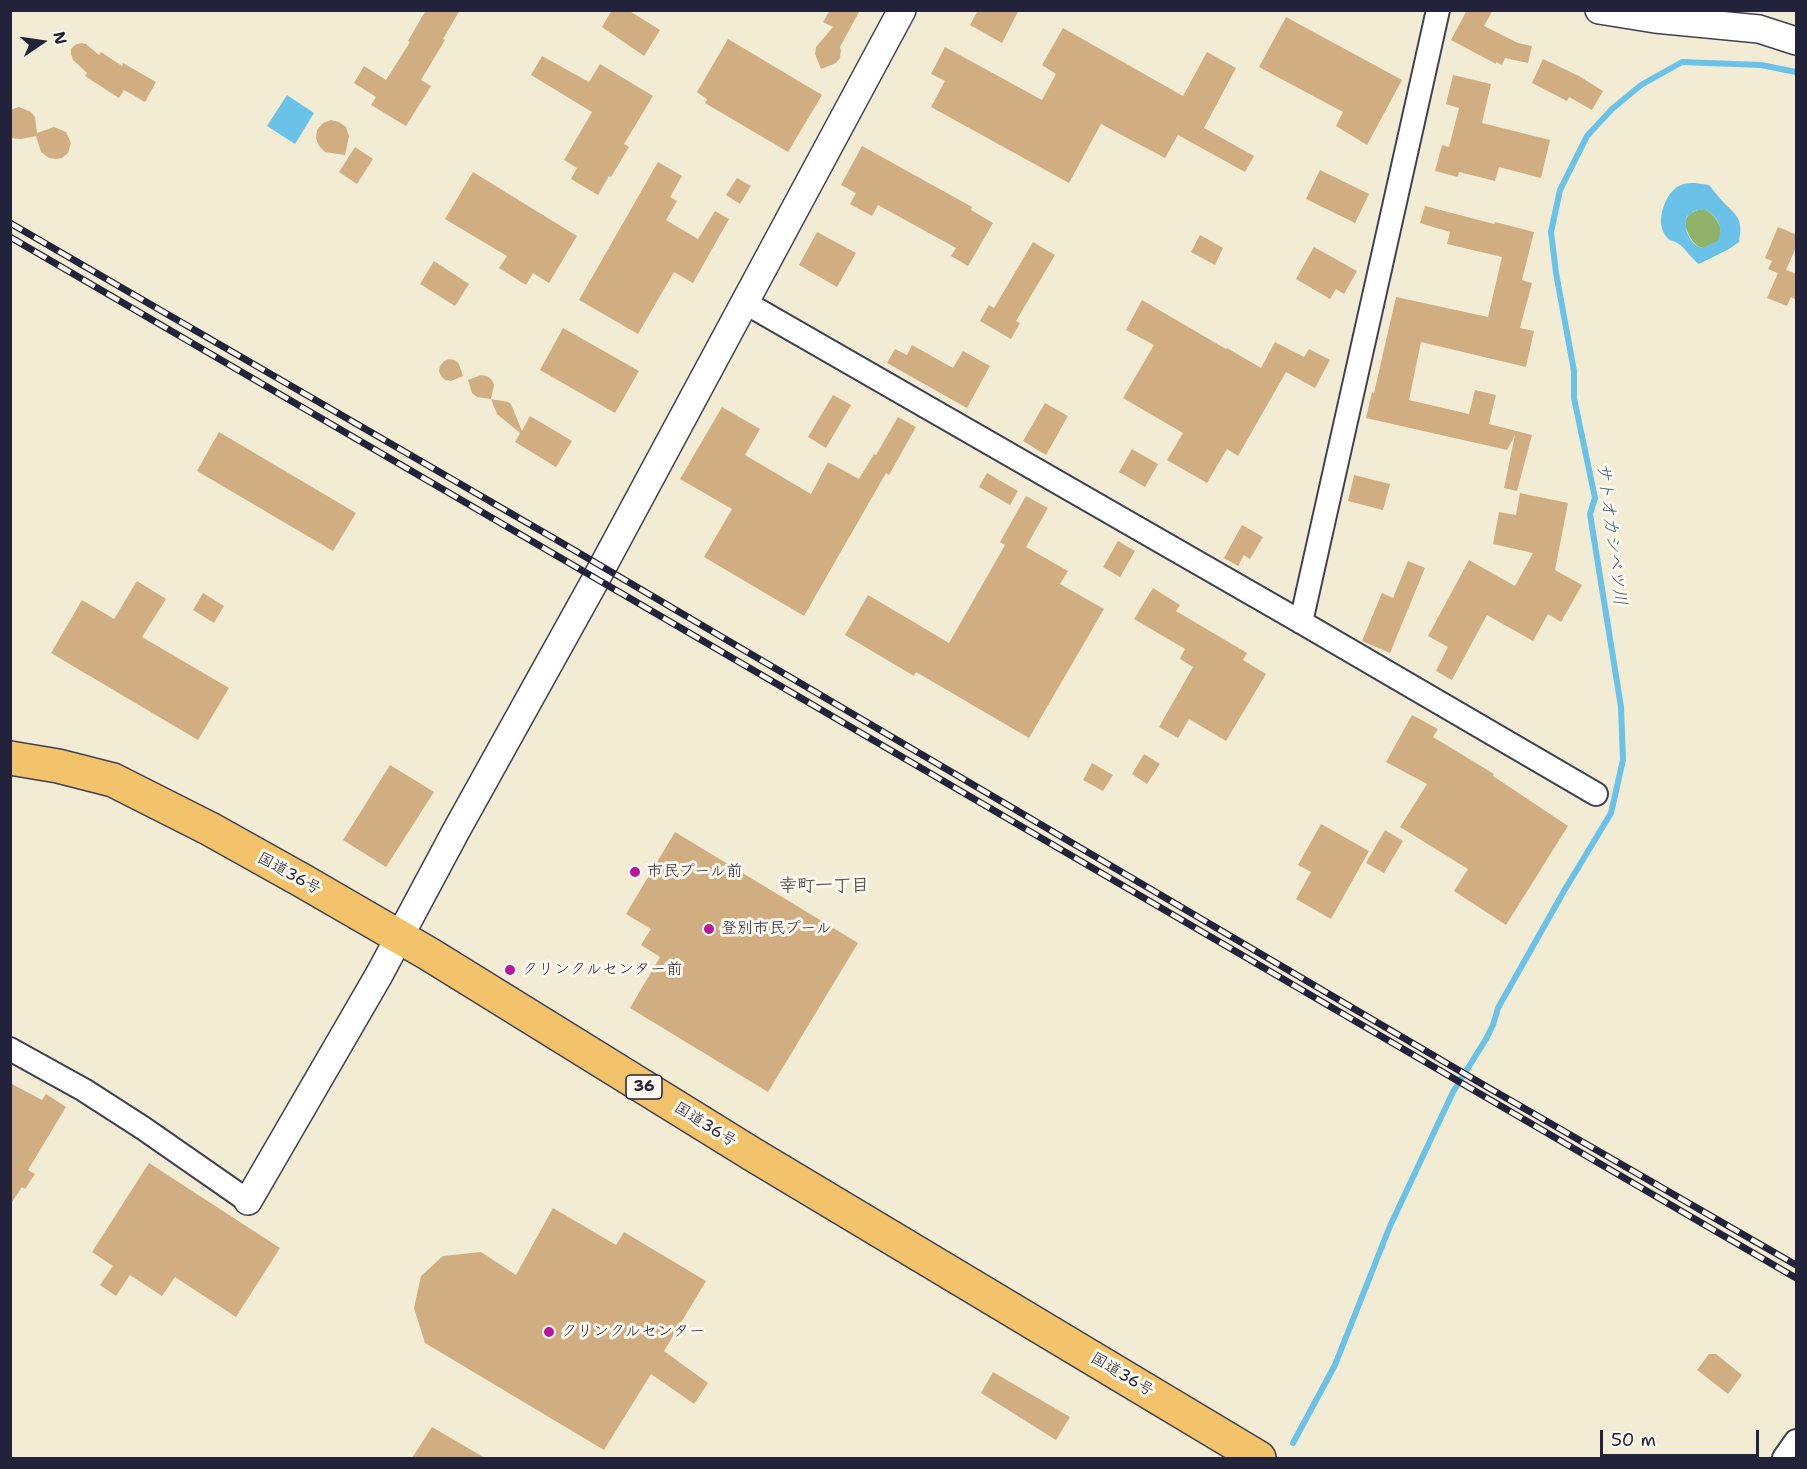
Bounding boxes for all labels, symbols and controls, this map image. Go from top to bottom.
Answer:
north arrow [12,12,72,72]
text: N [48,29,72,46]
water label: サトオカシベツ川 [1592,461,1630,607]
street label: 国道36号 [254,849,324,899]
place label: 市民プール前 [647,862,742,882]
marker: 市民プール前 [628,865,642,879]
district label: 幸町一丁目 [779,875,869,897]
place label: 登別市民プール [721,919,832,939]
marker: 登別市民プール [702,922,716,936]
place label: クリンクルセンター前 [522,960,682,980]
marker: クリンクルセンター前 [503,963,517,977]
road number: 36 [626,1075,662,1099]
street label: 国道36号 [670,1098,740,1152]
place label: クリンクルセンター [561,1322,705,1342]
marker: クリンクルセンター [542,1325,556,1339]
street label: 国道36号 [1087,1349,1157,1401]
scale bar [1603,1418,1762,1456]
text: 50 m [1611,1428,1656,1452]

